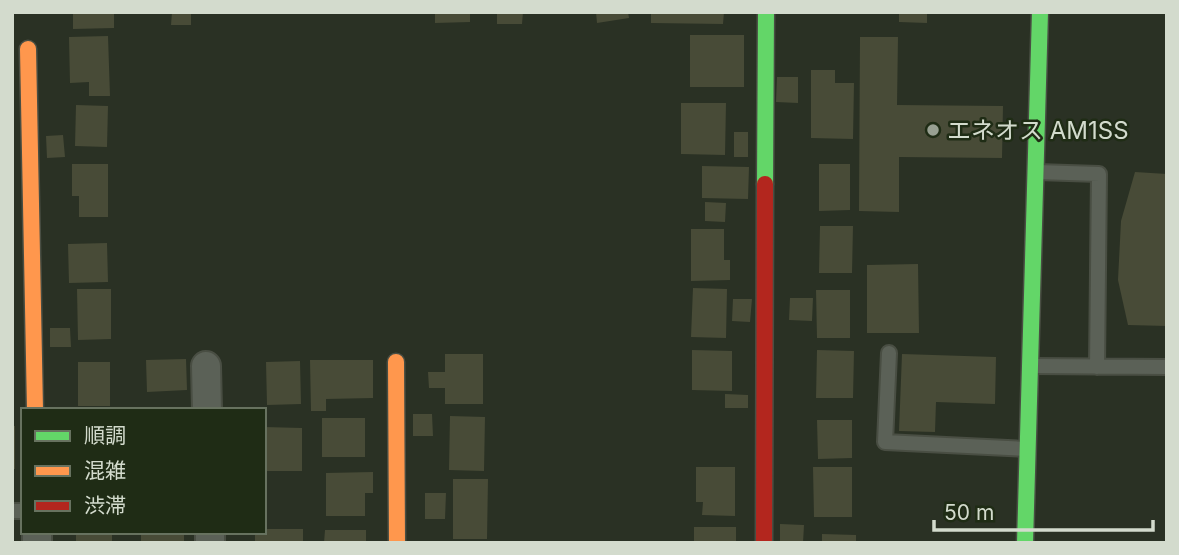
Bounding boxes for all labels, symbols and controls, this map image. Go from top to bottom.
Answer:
place label: エネオス AM1SS [947,116,1129,145]
marker: エネオス AM1SS [925,122,941,138]
legend [21,408,266,534]
text: 順調 [84,423,126,448]
text: 混雑 [84,458,126,483]
scale bar [934,489,1153,532]
text: 渋滞 [84,493,126,518]
text: 50 m [944,500,994,525]

